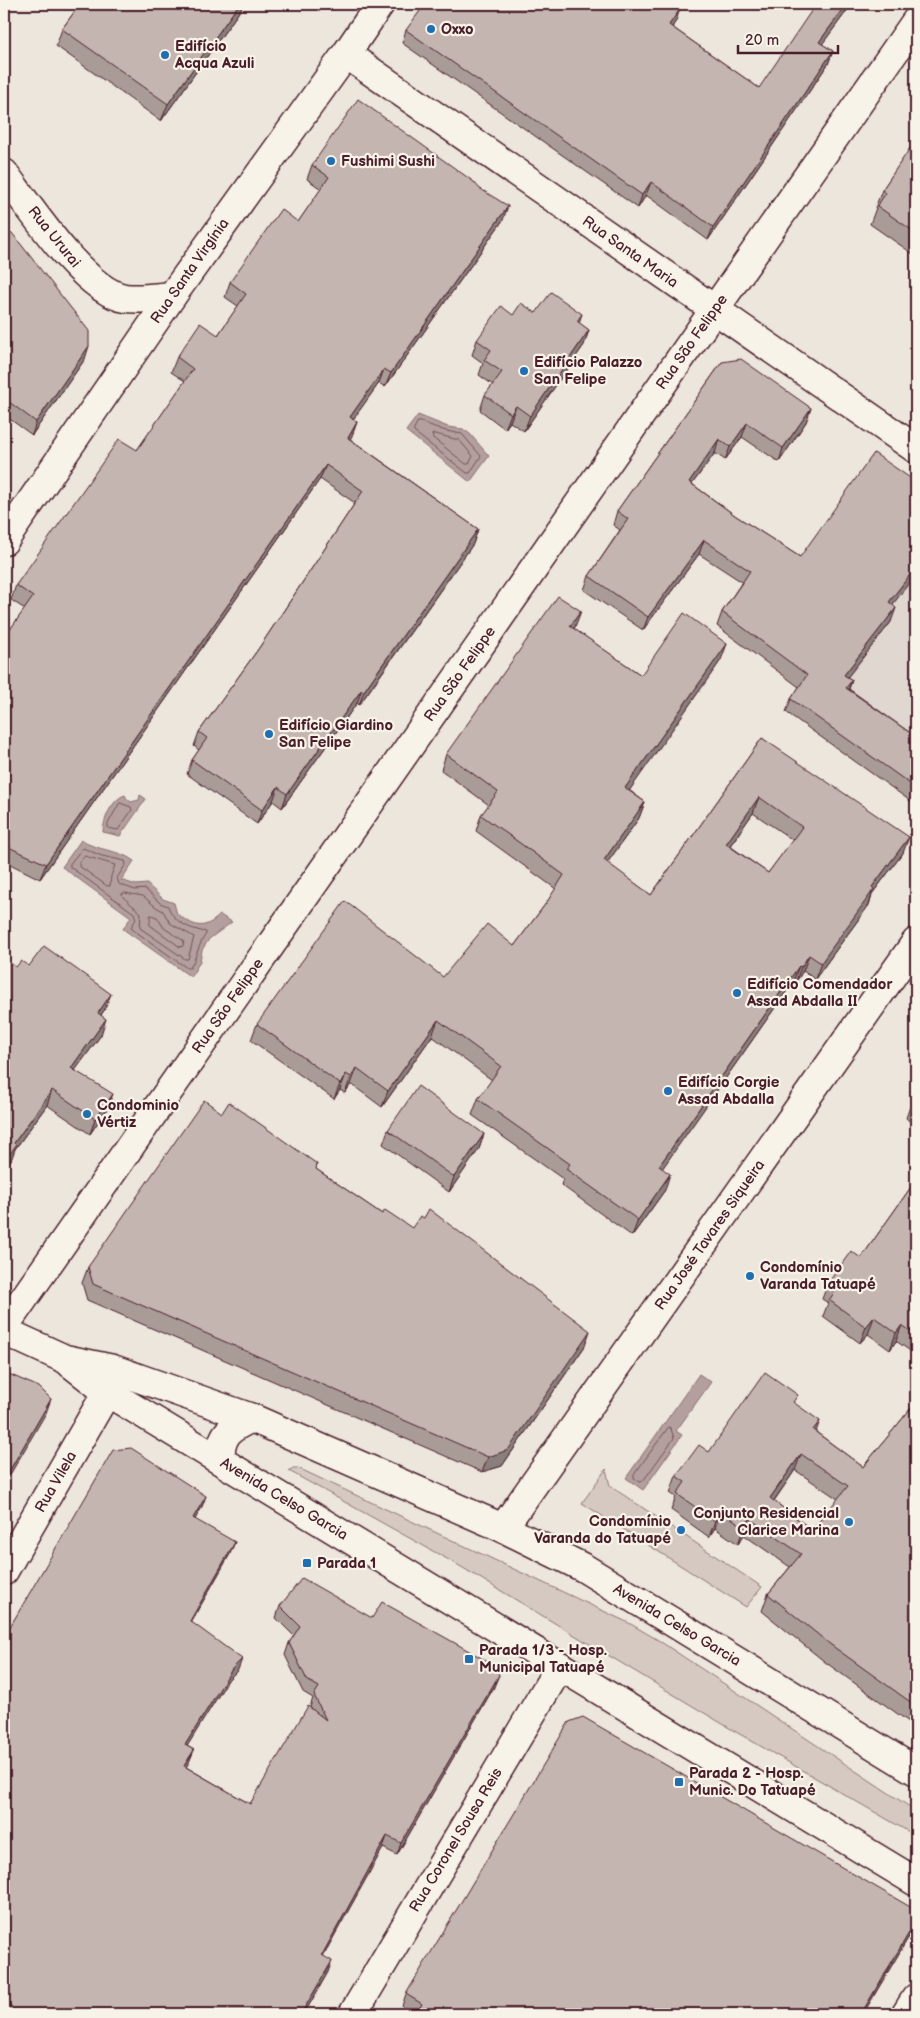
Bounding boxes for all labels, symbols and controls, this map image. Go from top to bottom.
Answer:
place label: Oxxo [441,20,474,39]
scale bar [738,22,838,54]
marker: Oxxo [425,23,437,35]
text: 20 m [745,31,779,50]
place label: Edifício Acqua Azuli [174,37,254,73]
marker: Edifício Acqua Azuli [159,49,171,61]
place label: Fushimi Sushi [341,152,435,171]
marker: Fushimi Sushi [325,155,337,167]
street label: Rua Ururai [24,202,84,272]
street label: Rua Santa Maria [578,212,682,292]
street label: Rua Santa Virgínia [147,215,233,327]
street label: Rua São Felippe [652,291,732,393]
place label: Edifício Palazzo San Felipe [534,353,643,389]
marker: Edifício Palazzo San Felipe [518,365,530,377]
street label: Rua São Felippe [420,623,500,725]
place label: Edifício Giardino San Felipe [279,716,393,752]
marker: Edifício Giardino San Felipe [263,728,275,740]
street label: Rua São Felippe [188,955,268,1057]
place label: Edifício Comendador Assad Abdalla II [746,975,893,1011]
marker: Edifício Comendador Assad Abdalla II [731,987,743,999]
place label: Edifício Corgie Assad Abdalla [677,1073,780,1109]
marker: Edifício Corgie Assad Abdalla [662,1085,674,1097]
place label: Condominio Vértiz [97,1096,179,1132]
marker: Condominio Vértiz [81,1108,93,1120]
street label: Rua José Tavares Siqueira [651,1156,769,1314]
place label: Condomínio Varanda Tatuapé [760,1258,876,1294]
marker: Condomínio Varanda Tatuapé [744,1270,756,1282]
street label: Rua Vilela [31,1448,81,1516]
street label: Avenida Celso Garcia [217,1453,351,1545]
place label: Conjunto Residencial Clarice Marina [693,1504,839,1540]
place label: Condomínio Varanda do Tatuapé [534,1512,671,1548]
marker: Conjunto Residencial Clarice Marina [843,1516,855,1528]
marker: Condomínio Varanda do Tatuapé [675,1524,687,1536]
place label: Parada 1 [317,1554,376,1573]
marker: Parada 1 [301,1557,313,1569]
street label: Avenida Celso Garcia [610,1579,744,1671]
place label: Parada 1/3 - Hosp. Municipal Tatuapé [479,1641,607,1677]
marker: Parada 1/3 - Hosp. Municipal Tatuapé [463,1653,475,1665]
street label: Rua Coronel Sousa Reis [405,1764,507,1916]
place label: Parada 2 - Hosp. Munic. Do Tatuapé [689,1764,816,1800]
marker: Parada 2 - Hosp. Munic. Do Tatuapé [673,1776,685,1788]

